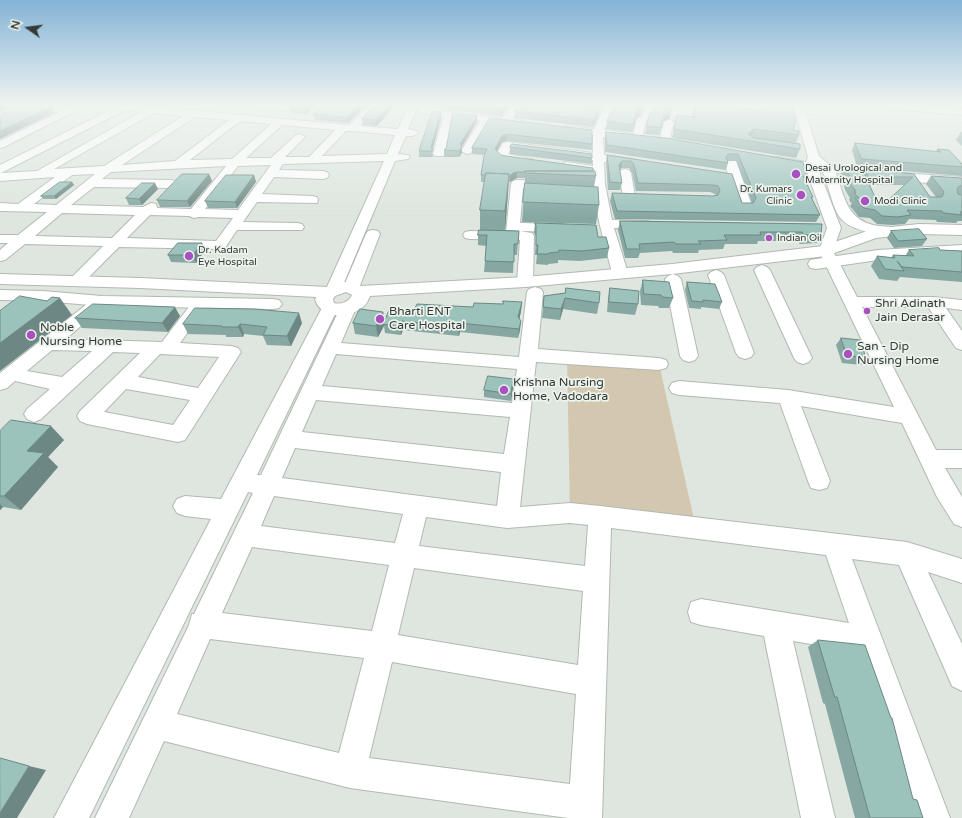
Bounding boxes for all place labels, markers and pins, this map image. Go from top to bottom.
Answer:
place label: Desai Urological and Maternity Hospital [805,162,902,186]
marker: Desai Urological and Maternity Hospital [790,168,802,180]
place label: Dr. Kumars Clinic [740,183,792,206]
marker: Dr. Kumars Clinic [795,189,807,201]
marker: Modi Clinic [859,195,871,207]
place label: Modi Clinic [874,195,927,207]
place label: Indian Oil [777,232,822,244]
marker: Indian Oil [764,233,774,243]
place label: Dr. Kadam Eye Hospital [198,244,257,268]
marker: Dr. Kadam Eye Hospital [183,250,195,262]
place label: Shri Adinath Jain Derasar [875,297,945,325]
place label: Bharti ENT Care Hospital [389,305,465,333]
marker: Shri Adinath Jain Derasar [862,306,872,316]
marker: Bharti ENT Care Hospital [374,313,386,325]
place label: Noble Nursing Home [40,321,122,349]
marker: Noble Nursing Home [25,329,37,341]
place label: San - Dip Nursing Home [857,340,939,368]
marker: San - Dip Nursing Home [842,348,854,360]
place label: Krishna Nursing Home, Vadodara [513,376,608,404]
marker: Krishna Nursing Home, Vadodara [498,384,510,396]

